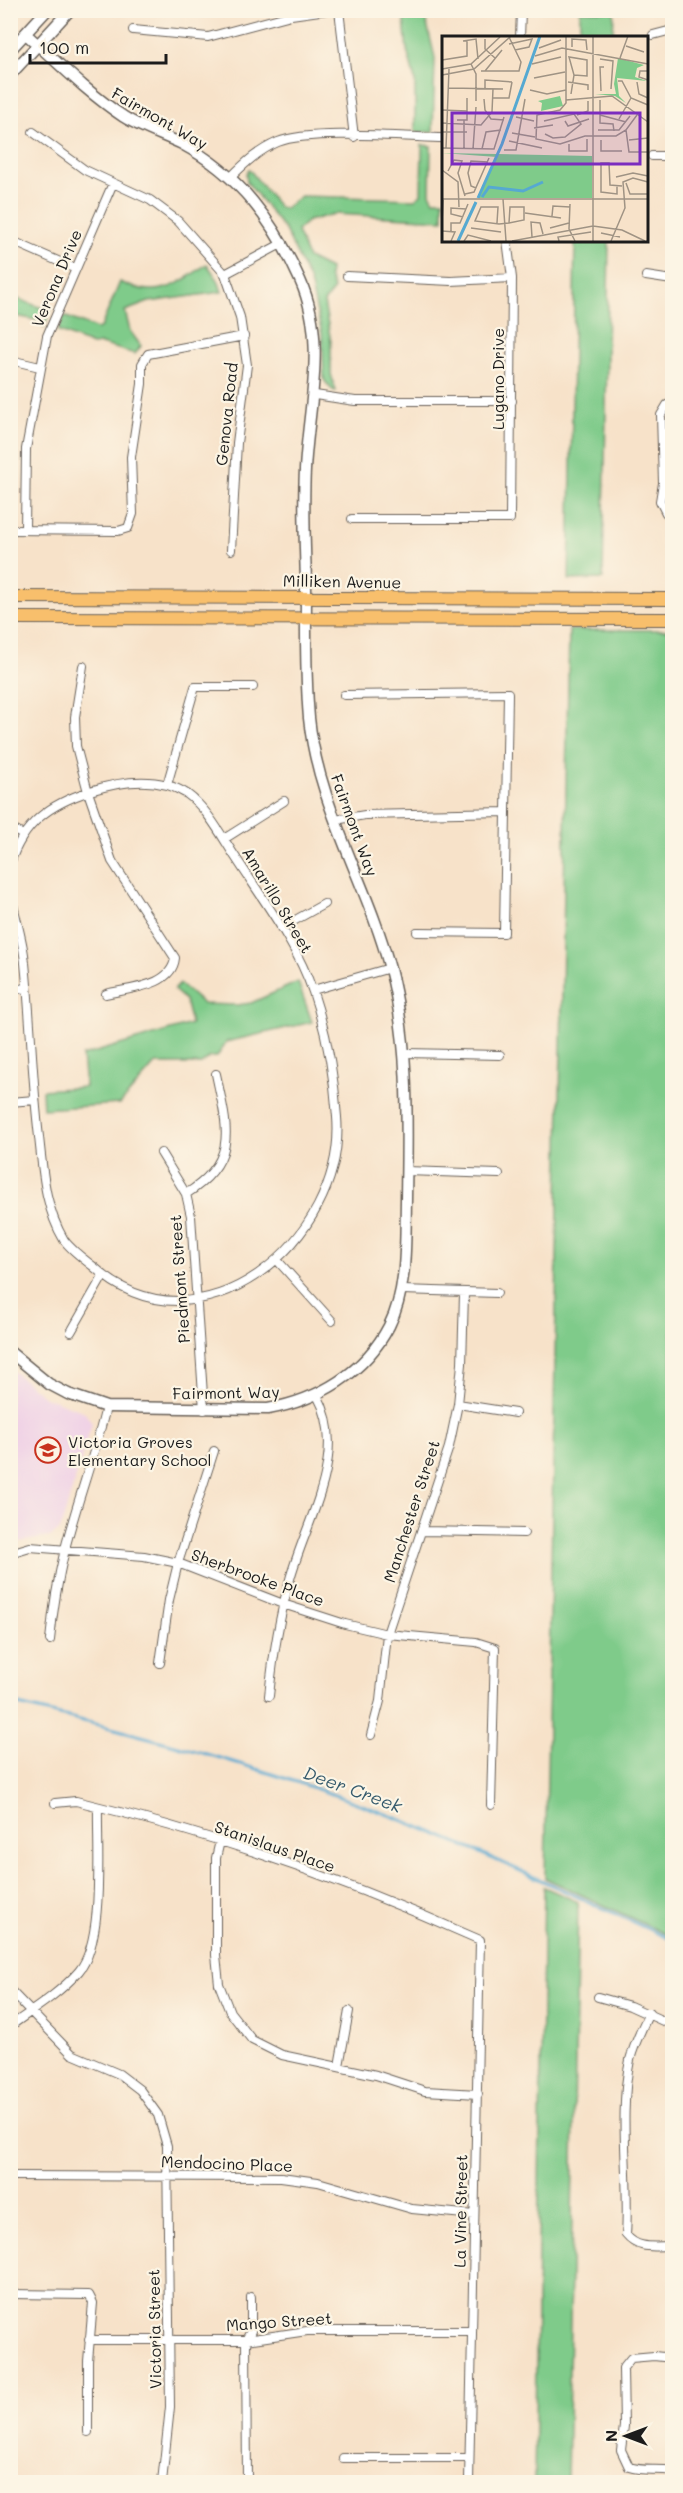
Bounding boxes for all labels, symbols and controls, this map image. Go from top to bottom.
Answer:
scale bar [30,27,166,65]
text: 100 m [39,35,89,59]
inset map [442,36,647,242]
street label: Fairmont Way [108,82,212,154]
street label: Verona Drive [26,226,86,330]
street label: Lugano Drive [487,328,508,430]
street label: Genova Road [210,361,242,467]
street label: Milliken Avenue [283,569,401,593]
street label: Fairmont Way [327,771,383,879]
street label: Amarillo Street [238,843,318,957]
street label: Piedmont Street [164,1214,194,1344]
street label: Fairmont Way [172,1381,280,1403]
place label: Victoria Groves Elementary School [68,1431,212,1470]
school or university icon: Victoria Groves Elementary School [33,1435,63,1465]
street label: Manchester Street [378,1437,444,1585]
street label: Sherbrooke Place [189,1543,327,1611]
water label: Deer Creek [300,1760,406,1818]
street label: Stanislaus Place [212,1816,338,1876]
street label: Mendocino Place [161,2150,293,2176]
street label: La Vine Street [449,2154,471,2268]
street label: Victoria Street [142,2269,166,2389]
street label: Mango Street [225,2307,333,2335]
north arrow [596,2406,656,2466]
text: N [600,2430,621,2442]

